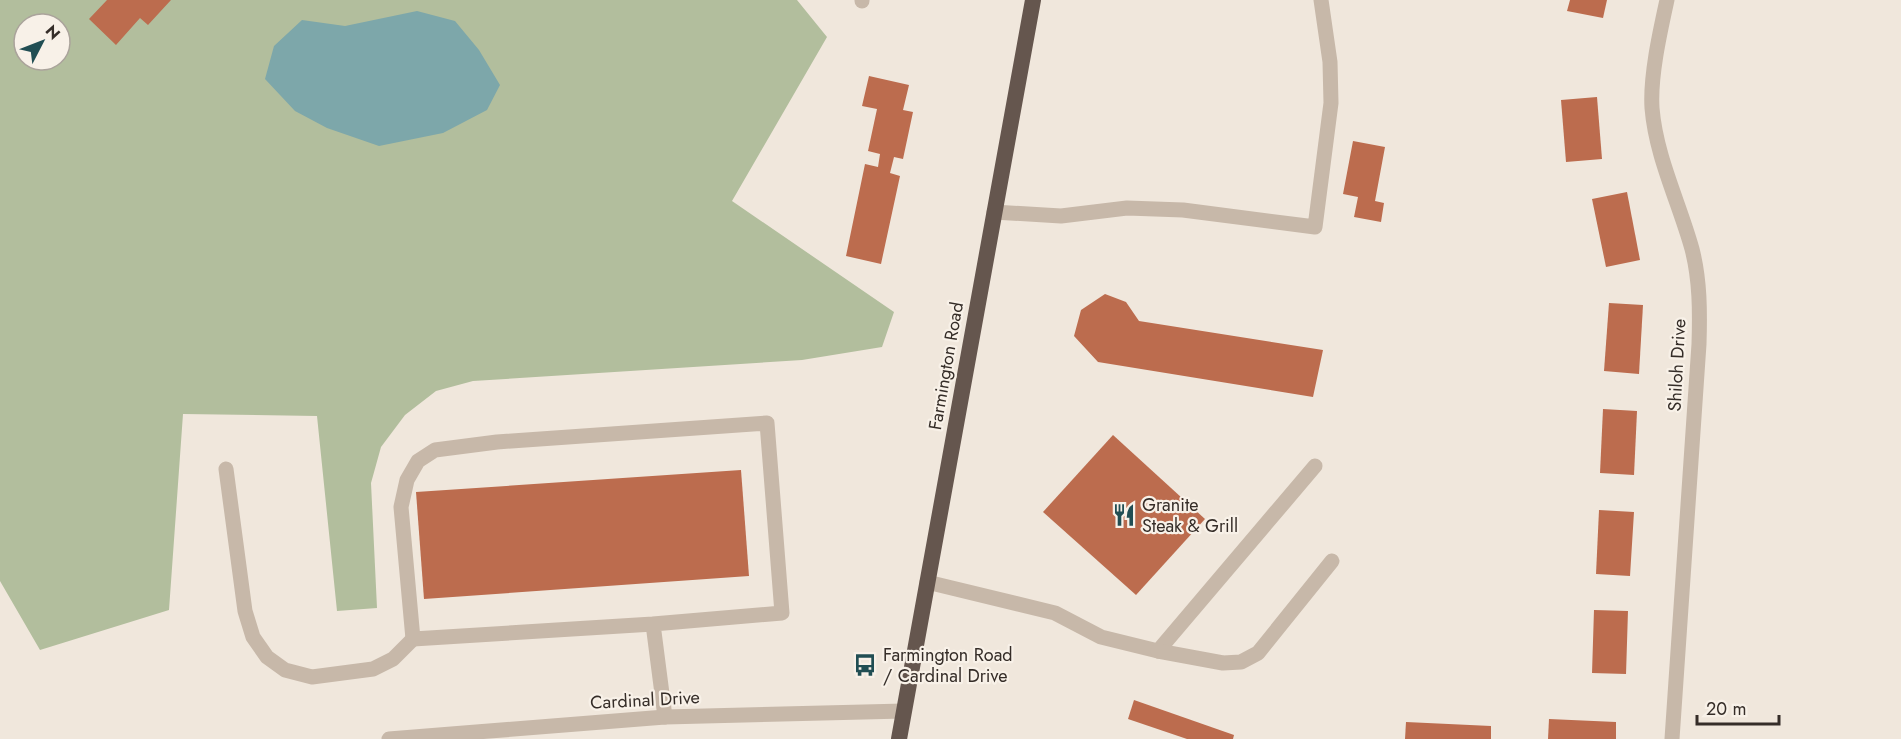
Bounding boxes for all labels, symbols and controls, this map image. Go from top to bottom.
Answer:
north arrow [12,12,72,72]
text: N [40,20,66,45]
street label: Farmington Road [922,300,970,432]
street label: Shiloh Drive [1662,318,1692,412]
place label: Granite Steak & Grill [1142,492,1238,539]
restaurant icon: Granite Steak & Grill [1111,502,1137,528]
place label: Farmington Road / Cardinal Drive [883,642,1013,689]
bus stop icon: Farmington Road / Cardinal Drive [852,652,878,678]
street label: Cardinal Drive [590,684,700,716]
scale bar [1697,688,1780,726]
text: 20 m [1706,696,1746,722]

